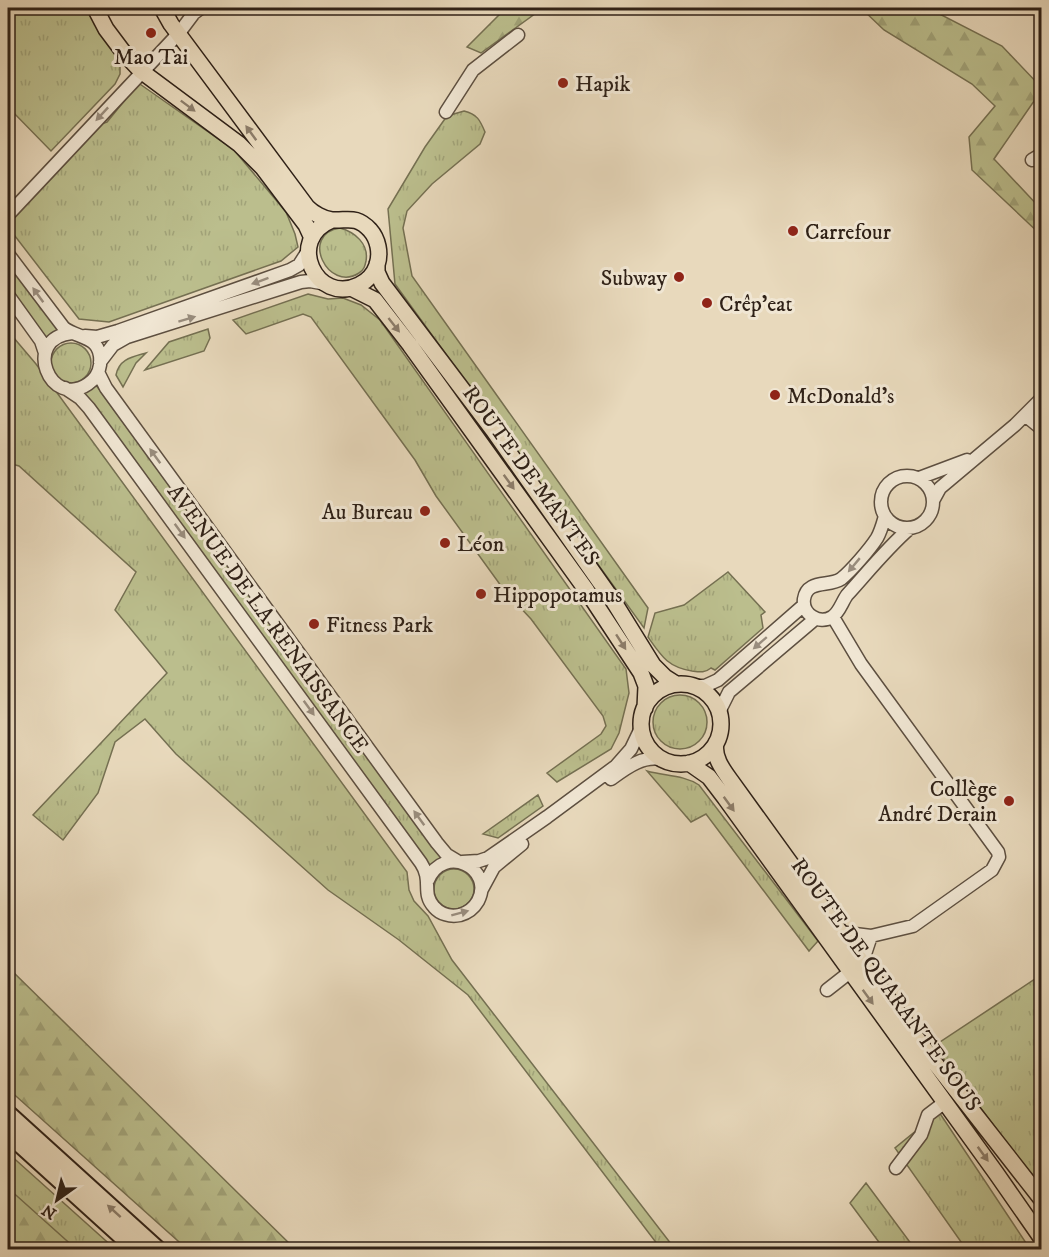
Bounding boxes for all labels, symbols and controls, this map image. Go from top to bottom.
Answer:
marker: Mao Tai [144,26,158,40]
place label: Mao Tai [114,44,188,71]
place label: Hapik [575,71,631,98]
marker: Hapik [556,76,570,90]
one-way arrow [180,100,196,113]
one-way arrow [96,106,109,121]
one-way arrow [245,125,257,141]
place label: Carrefour [805,219,892,246]
marker: Carrefour [786,224,800,238]
place label: Subway [601,265,668,292]
marker: Subway [672,270,686,284]
one-way arrow [251,276,269,286]
one-way arrow [32,288,44,304]
place label: Crêp'eat [719,291,793,318]
marker: Crêp'eat [700,296,714,310]
one-way arrow [178,313,196,323]
one-way arrow [388,317,401,333]
street label: ROUTE DE MANTES [456,380,605,571]
place label: McDonald's [787,383,894,410]
marker: McDonald's [768,388,782,402]
one-way arrow [149,449,161,465]
one-way arrow [503,474,515,490]
street label: AVENUE DE LA RENAISSANCE [161,479,374,759]
place label: Au Bureau [322,499,413,526]
marker: Au Bureau [418,504,432,518]
one-way arrow [173,524,185,539]
place label: Léon [457,531,505,558]
marker: Léon [438,536,452,550]
one-way arrow [848,557,861,572]
place label: Hippopotamus [493,582,622,609]
marker: Hippopotamus [474,587,488,601]
place label: Fitness Park [326,612,433,639]
marker: Fitness Park [307,617,321,631]
one-way arrow [615,634,626,650]
one-way arrow [753,636,768,649]
one-way arrow [302,701,314,716]
place label: Collège André Derain [878,776,997,828]
marker: Collège André Derain [1002,794,1016,808]
one-way arrow [723,797,735,812]
one-way arrow [413,810,425,825]
street label: ROUTE DE QUARANTE SOUS [785,853,987,1117]
one-way arrow [451,907,470,917]
one-way arrow [862,988,874,1004]
one-way arrow [977,1146,989,1162]
north arrow [27,1170,87,1230]
text: N [38,1200,60,1224]
one-way arrow [107,1205,122,1218]

